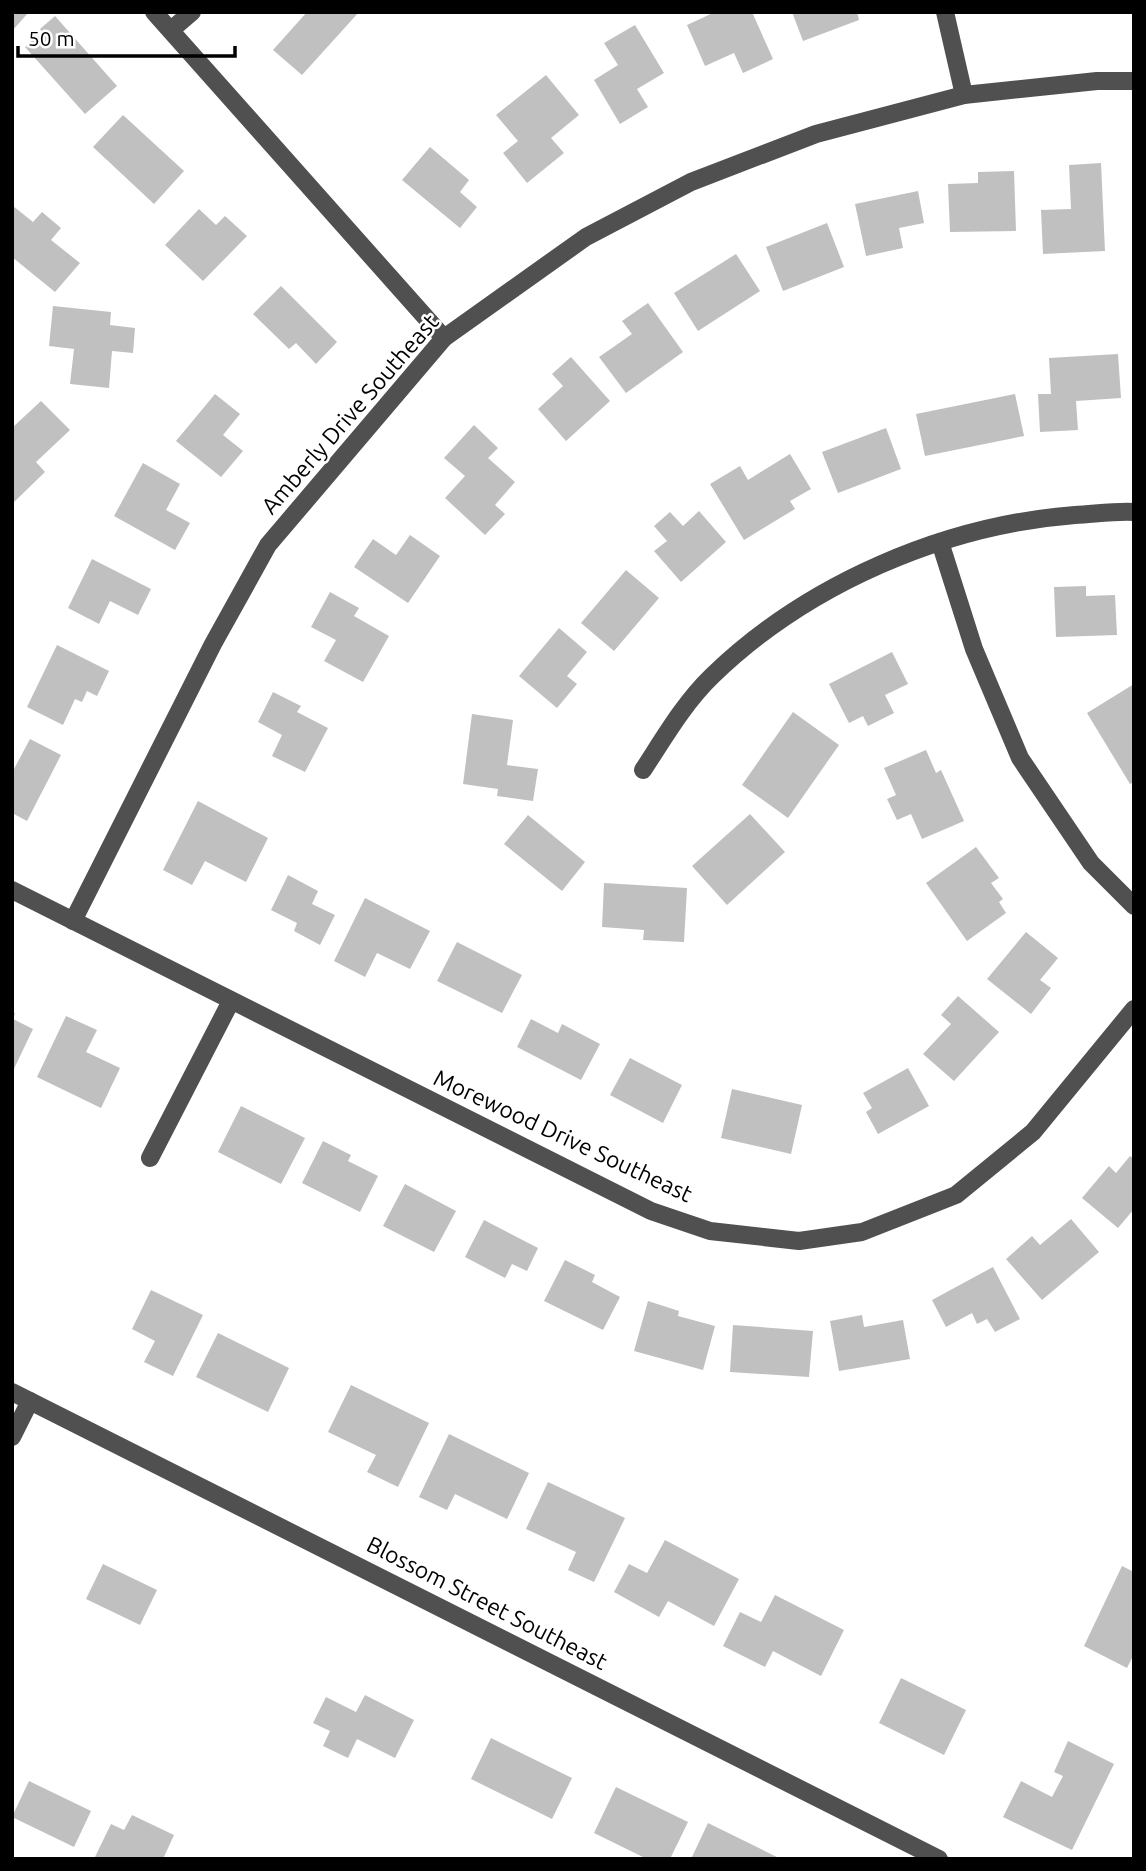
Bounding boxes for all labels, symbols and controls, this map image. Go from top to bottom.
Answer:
scale bar [18,14,234,58]
text: 50 m [28,26,75,50]
street label: Amberly Drive Southeast [256,309,443,518]
street label: Morewood Drive Southeast [430,1065,696,1207]
street label: Blossom Street Southeast [363,1531,612,1674]

